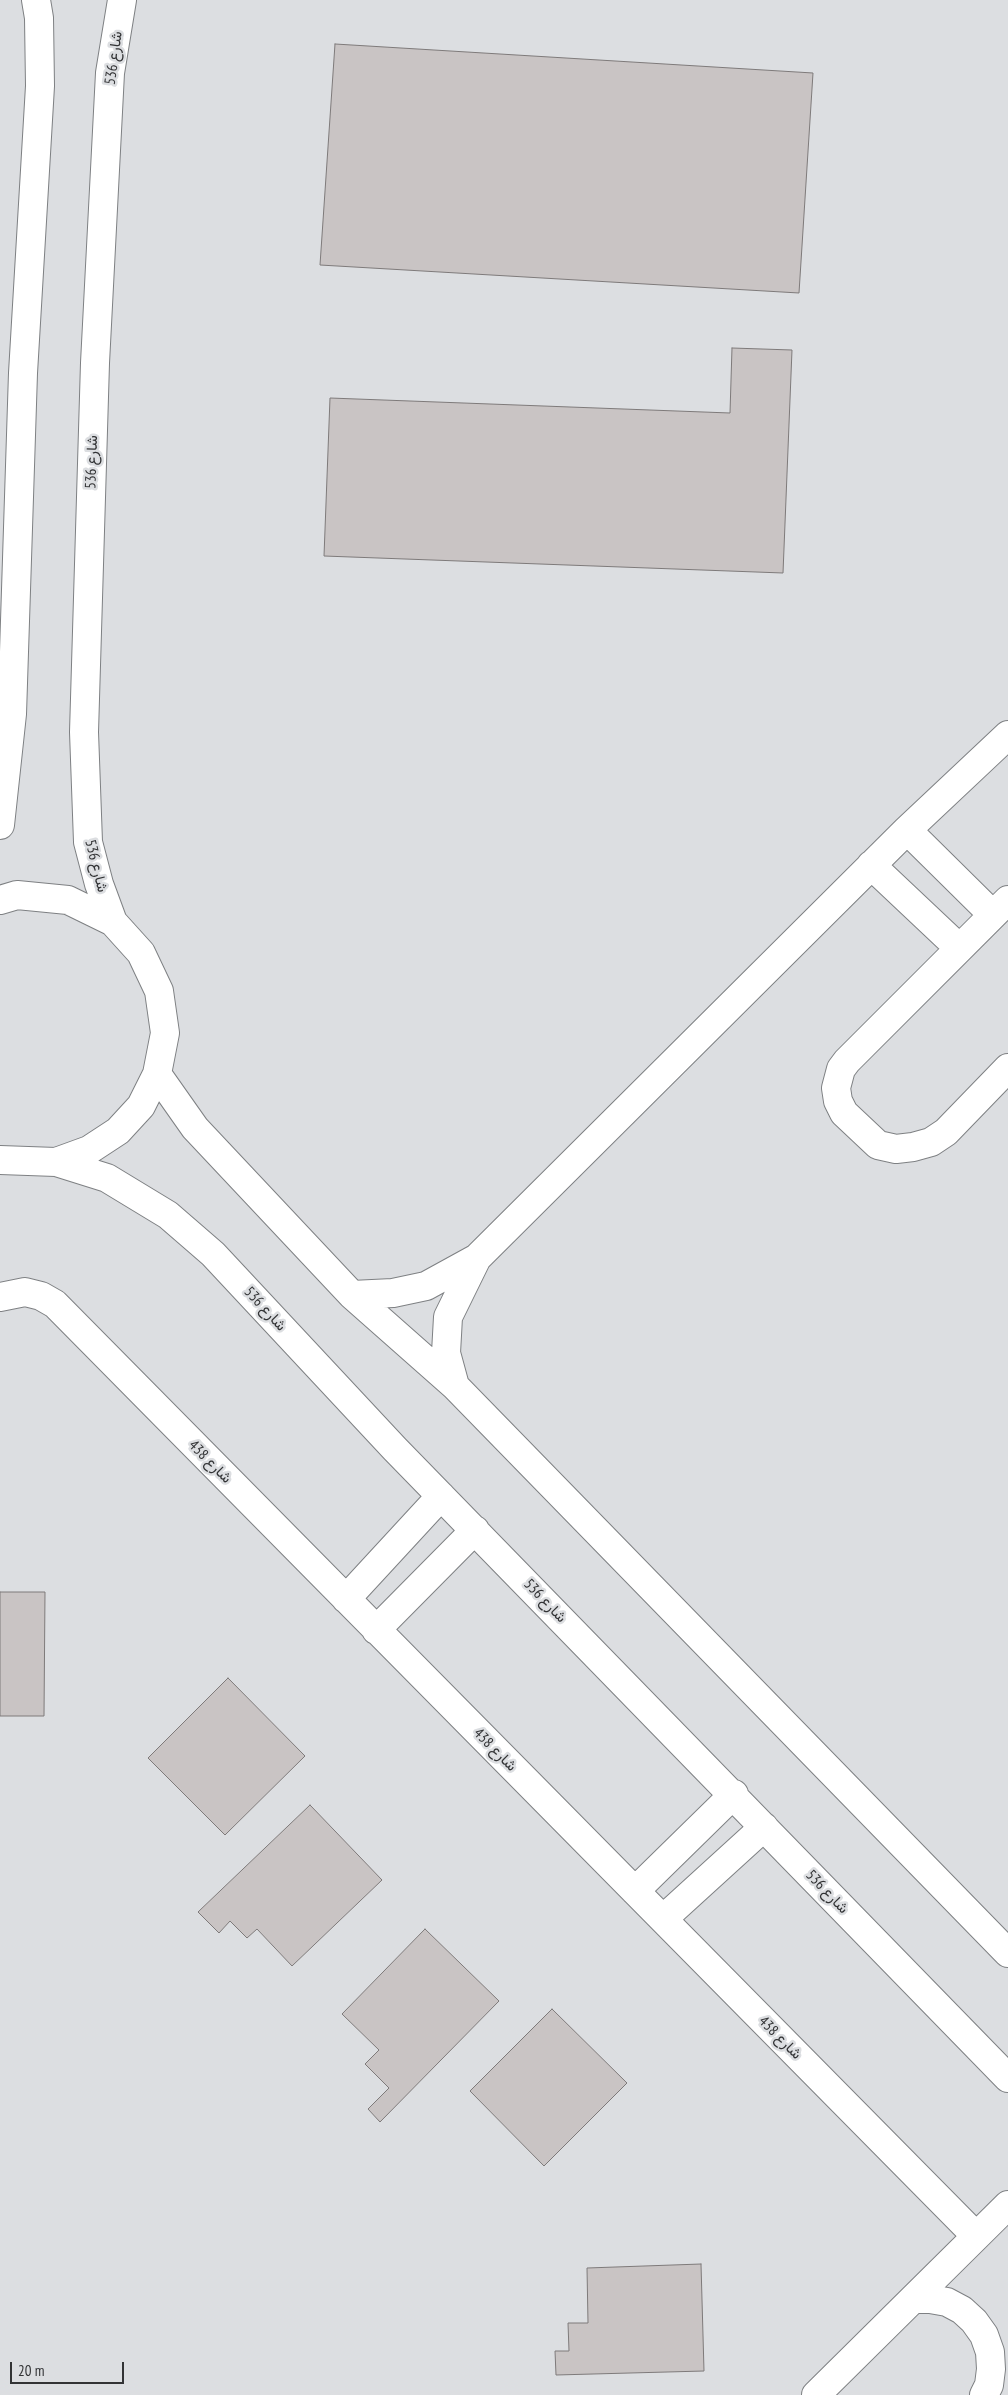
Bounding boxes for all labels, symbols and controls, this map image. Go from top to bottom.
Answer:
street label: شارع 536 [101,30,127,86]
street label: شارع 536 [82,435,102,489]
street label: شارع 536 [81,838,111,894]
street label: شارع 536 [240,1283,290,1335]
street label: شارع 438 [185,1437,235,1487]
street label: شارع 536 [520,1575,570,1627]
street label: شارع 438 [470,1725,520,1775]
street label: شارع 536 [802,1866,852,1918]
street label: شارع 438 [755,2013,805,2063]
scale bar [12,2352,126,2384]
text: 20 m [18,2361,44,2380]

